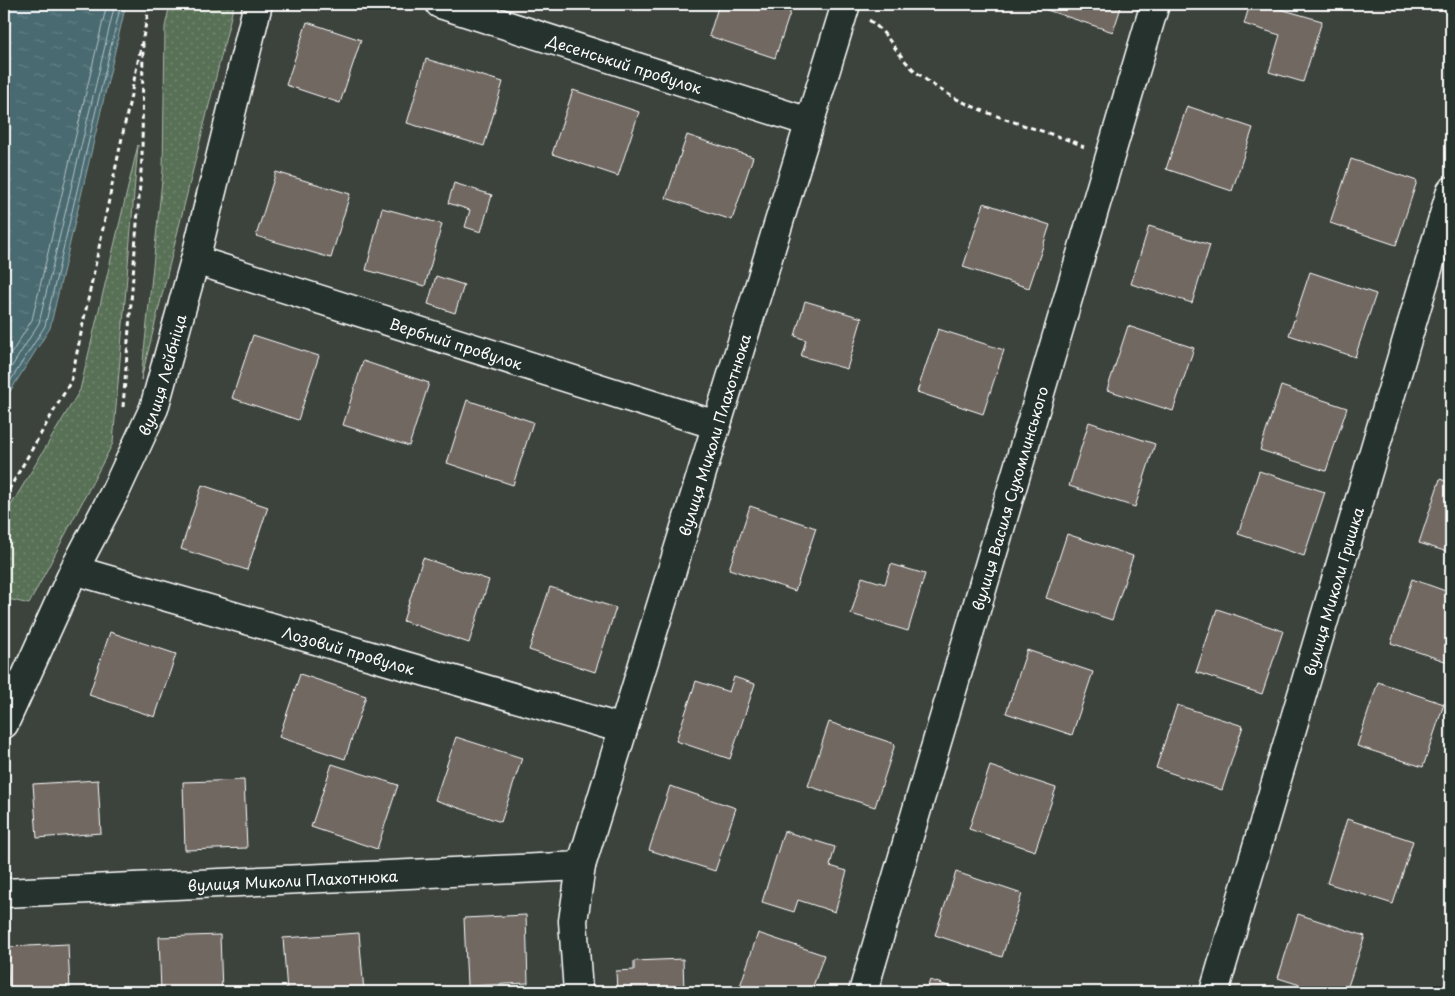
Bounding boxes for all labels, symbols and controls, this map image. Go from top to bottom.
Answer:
street label: Десенський провулок [543,27,705,99]
street label: вулиця Лейбніца [131,310,191,439]
street label: Вербний провулок [387,311,526,375]
street label: вулиця Миколи Плахотнюка [672,330,756,538]
street label: вулиця Василя Сухомлинського [965,383,1053,613]
street label: вулиця Миколи Гришка [1297,504,1369,678]
street label: Лозовий провулок [280,619,418,680]
street label: вулиця Миколи Плахотнюка [187,863,399,896]

